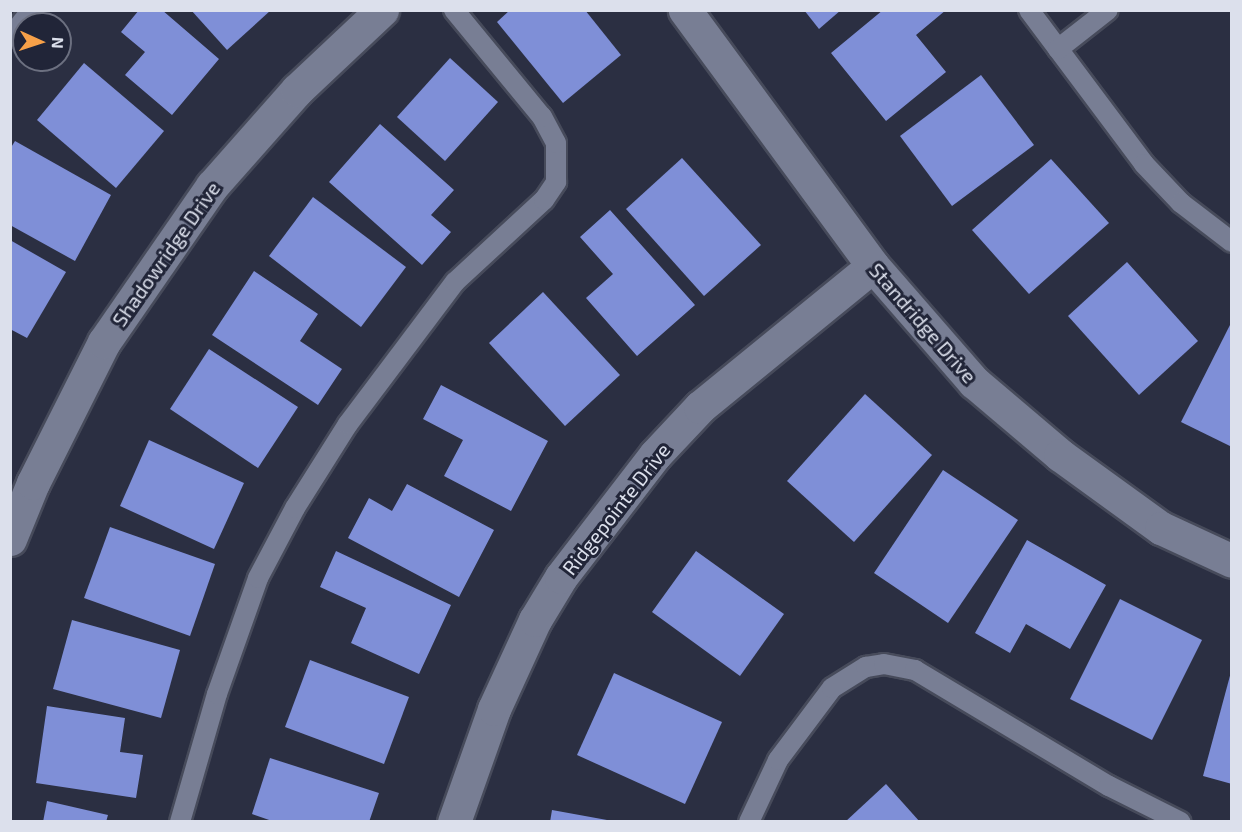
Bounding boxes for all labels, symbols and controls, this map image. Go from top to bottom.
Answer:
north arrow [12,12,72,72]
text: N [49,37,68,49]
street label: Shadowridge Drive [107,177,225,331]
street label: Standridge Drive [864,258,982,388]
street label: Ridgepointe Drive [557,438,675,580]

